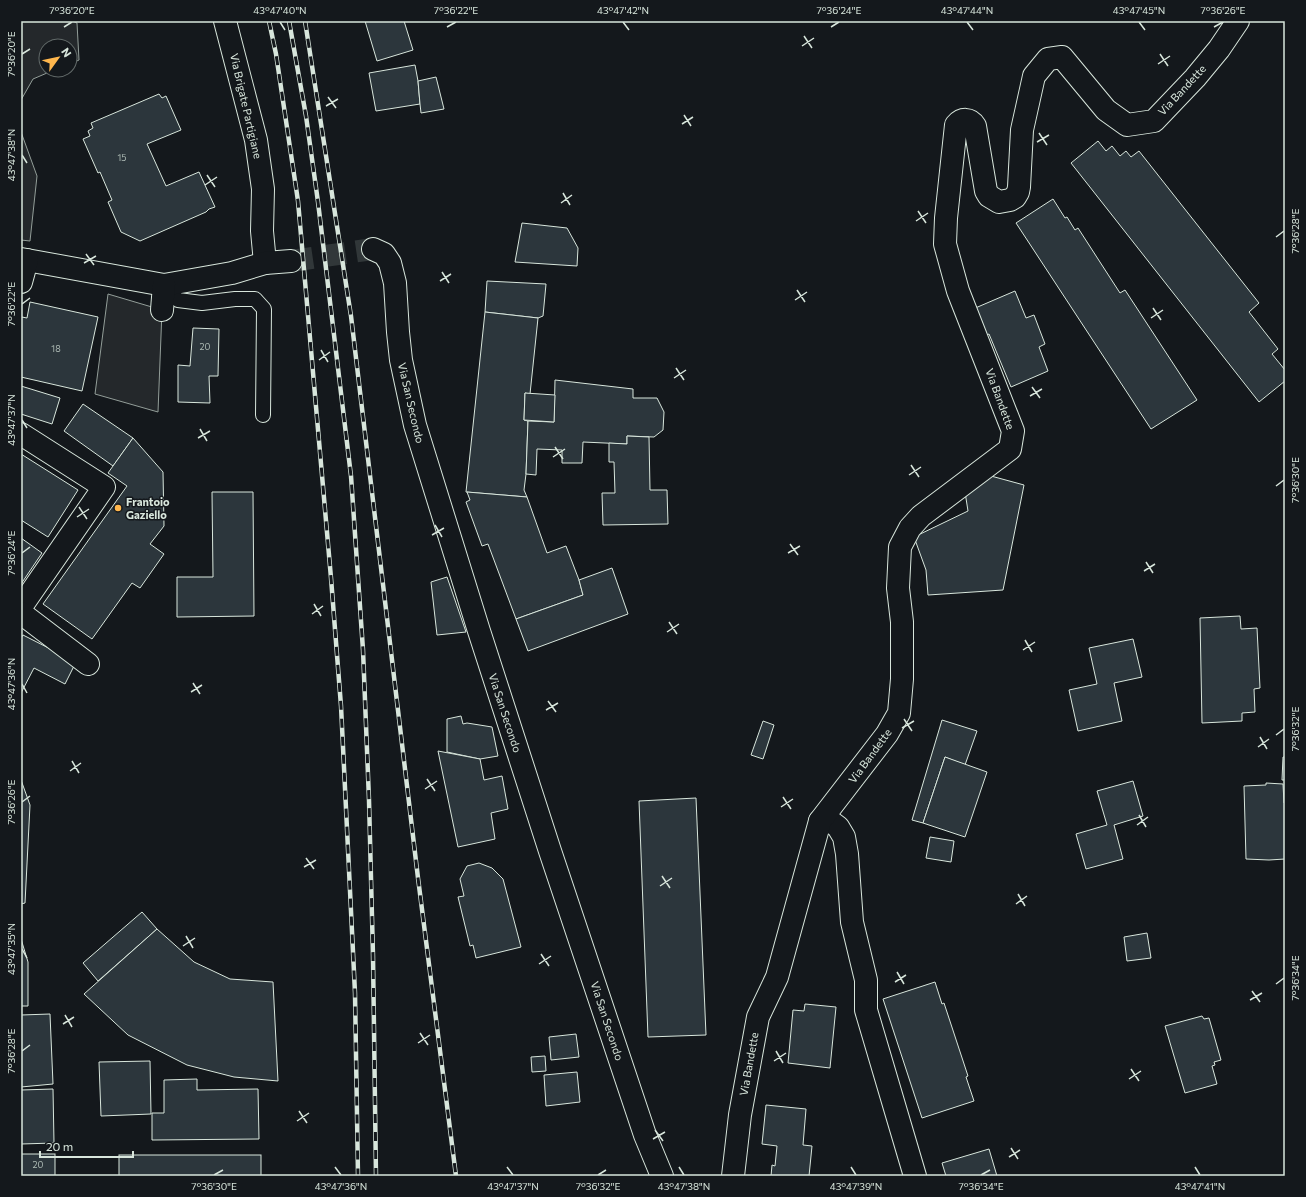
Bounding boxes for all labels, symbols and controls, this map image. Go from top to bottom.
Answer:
text: 7°36'20"E [49,4,95,16]
text: 43°47'40"N [253,4,307,16]
text: 7°36'22"E [434,4,478,16]
text: 43°47'42"N [597,4,649,16]
text: 7°36'24"E [817,4,862,16]
text: 43°47'44"N [941,4,993,16]
text: 43°47'45"N [1113,4,1165,16]
text: 7°36'26"E [1200,4,1246,16]
text: 7°36'20"E [5,31,17,77]
north arrow [38,38,78,78]
text: N [59,45,75,59]
street label: Via Brigate Partigiane [228,52,265,160]
street label: Via Bandette [1155,62,1208,118]
text: 43°47'38"N [5,129,17,181]
house number: 15 [117,152,127,163]
text: 7°36'28"E [1289,208,1301,254]
text: 7°36'22"E [5,282,17,326]
house number: 20 [200,341,211,352]
house number: 18 [51,343,61,354]
street label: Via San Secondo [396,361,427,445]
street label: Via Bandette [983,366,1018,431]
text: 43°47'37"N [5,394,17,446]
text: 7°36'30"E [1289,457,1301,503]
place label: Frantoio Gaziello [126,495,170,521]
marker: Frantoio Gaziello [113,503,123,513]
text: 7°36'24"E [5,530,17,575]
text: 43°47'36"N [5,658,17,710]
street label: Via San Secondo [487,672,525,754]
text: 7°36'32"E [1289,707,1301,751]
street label: Via Bandette [845,726,894,786]
text: 7°36'26"E [5,779,17,825]
text: 43°47'35"N [5,923,17,975]
text: 7°36'34"E [1289,955,1301,1001]
street label: Via San Secondo [589,980,627,1062]
text: 7°36'28"E [5,1028,17,1074]
street label: Via Bandette [737,1031,761,1097]
scale bar [40,1133,133,1159]
text: 20 m [46,1139,73,1153]
house number: 20 [33,1159,44,1170]
text: 7°36'30"E [191,1180,237,1192]
text: 43°47'36"N [315,1180,367,1192]
text: 43°47'37"N [487,1180,539,1192]
text: 7°36'32"E [576,1180,620,1192]
text: 43°47'38"N [658,1180,710,1192]
text: 43°47'39"N [830,1180,882,1192]
text: 7°36'34"E [958,1180,1004,1192]
text: 43°47'41"N [1175,1180,1225,1192]

